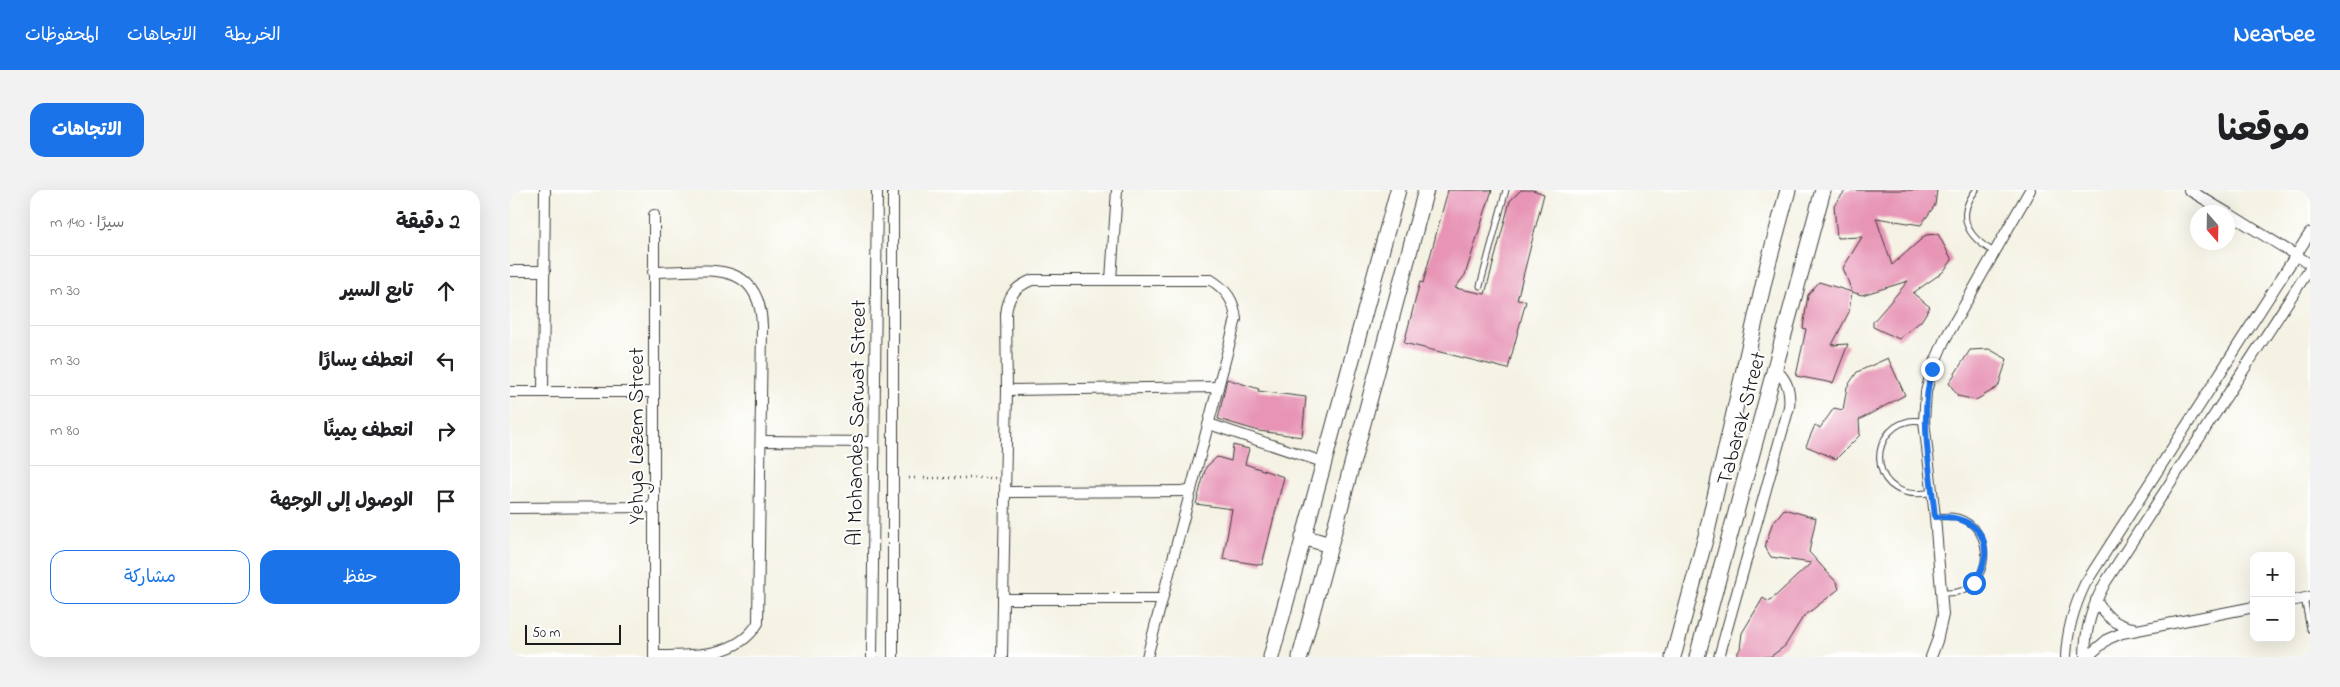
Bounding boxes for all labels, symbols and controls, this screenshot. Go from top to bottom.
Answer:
text: Nearbee [2233,18,2315,53]
text: المحفوظات [25,23,99,49]
text: الاتجاهات [127,23,197,49]
text: الخريطة [225,23,281,49]
button: الاتجاهات [30,103,144,157]
text: موقعنا [2217,106,2310,157]
north arrow [2190,205,2235,250]
text: 2 دقيقة [396,208,460,238]
text: سيرًا · 140 m [50,211,124,235]
icon: ahead [432,277,460,305]
text: تابع السير [341,278,413,305]
text: 30 m [50,279,80,303]
street label: Al Mohandes Sarwat Street [840,299,876,547]
icon: left [432,347,460,375]
street label: Yehya Lazem Street [622,347,655,525]
text: انعطف يسارًا [318,348,413,375]
street label: Tabarak Street [1710,348,1776,489]
text: 30 m [50,349,80,373]
route end [1921,358,1944,381]
icon: right [432,417,460,445]
text: انعطف يمينًا [323,418,413,445]
text: 80 m [50,419,79,443]
icon: arrive [432,487,460,515]
text: الوصول إلى الوجهة [270,488,413,515]
button: مشاركة [50,550,250,604]
button: حفظ [260,550,460,604]
map controls [2250,552,2295,642]
button: + [2250,552,2295,597]
route start [1963,572,1986,595]
button: − [2250,597,2295,642]
scale bar [525,622,621,645]
text: 50 m [532,623,560,644]

